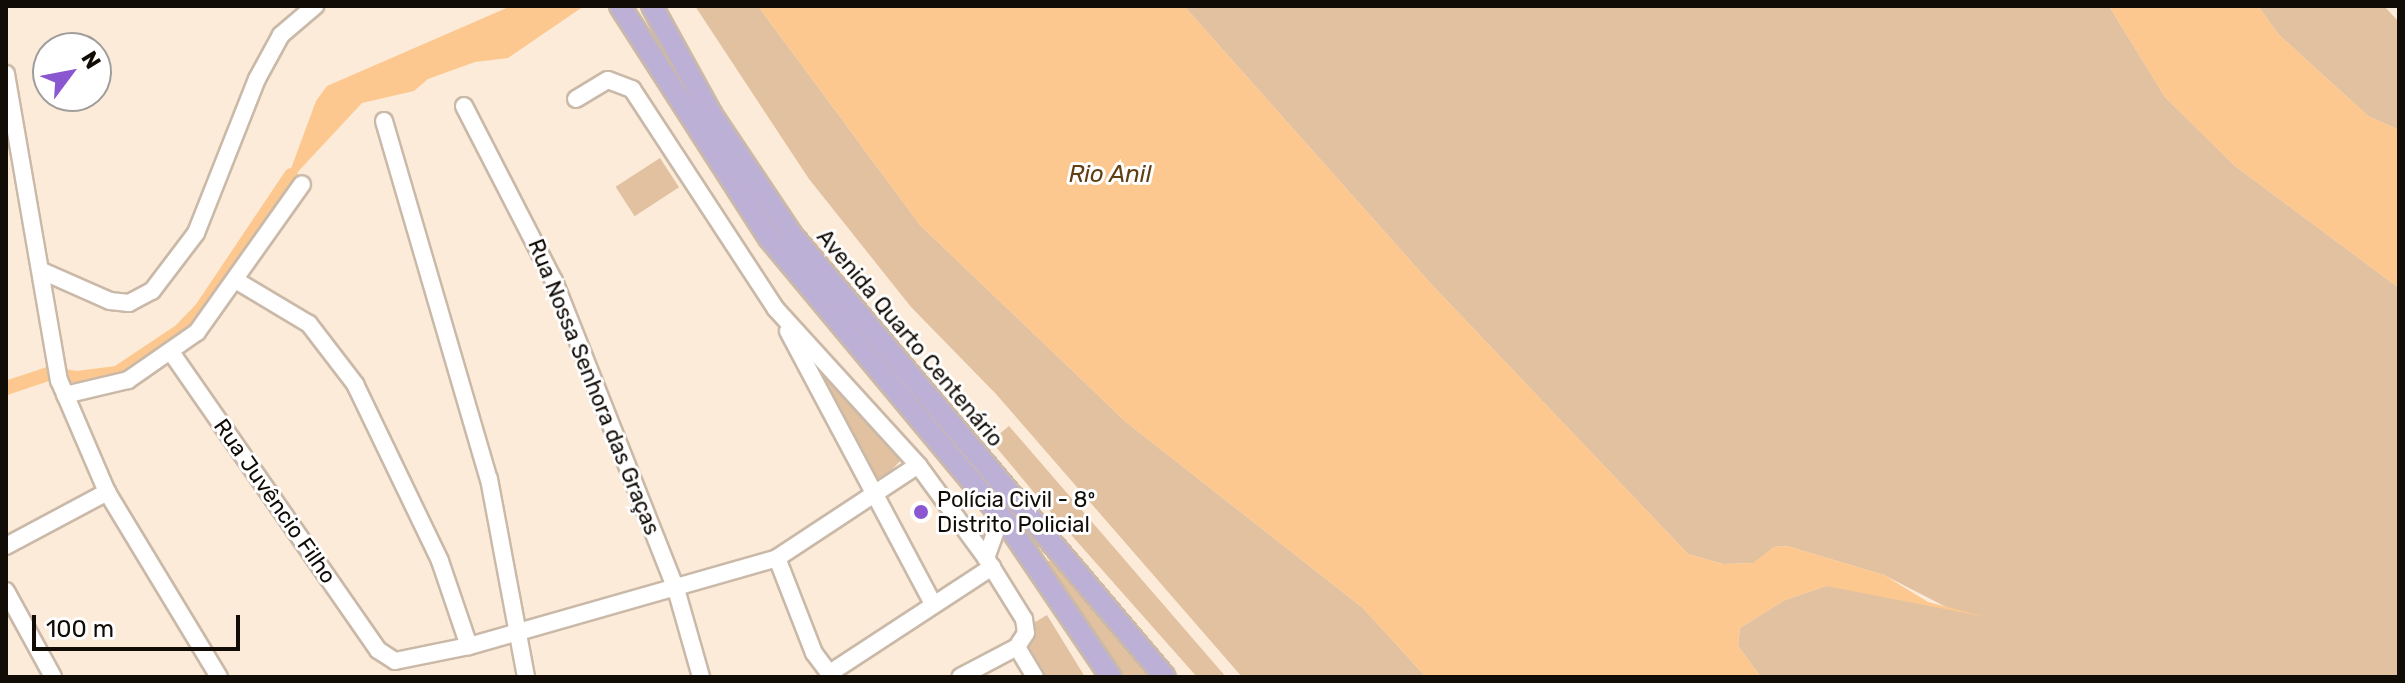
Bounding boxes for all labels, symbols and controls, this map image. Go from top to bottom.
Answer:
north arrow [32,32,112,112]
text: N [75,46,107,74]
water label: Rio Anil [1068,161,1152,189]
street label: Avenida Quarto Centenário [811,224,1009,452]
street label: Rua Nossa Senhora das Graças [522,235,666,539]
street label: Rua Juvêncio Filho [208,414,342,588]
place label: Polícia Civil - 8º Distrito Policial [937,486,1095,538]
marker: Polícia Civil - 8º Distrito Policial [912,503,930,521]
scale bar [36,599,244,649]
text: 100 m [46,615,114,643]

